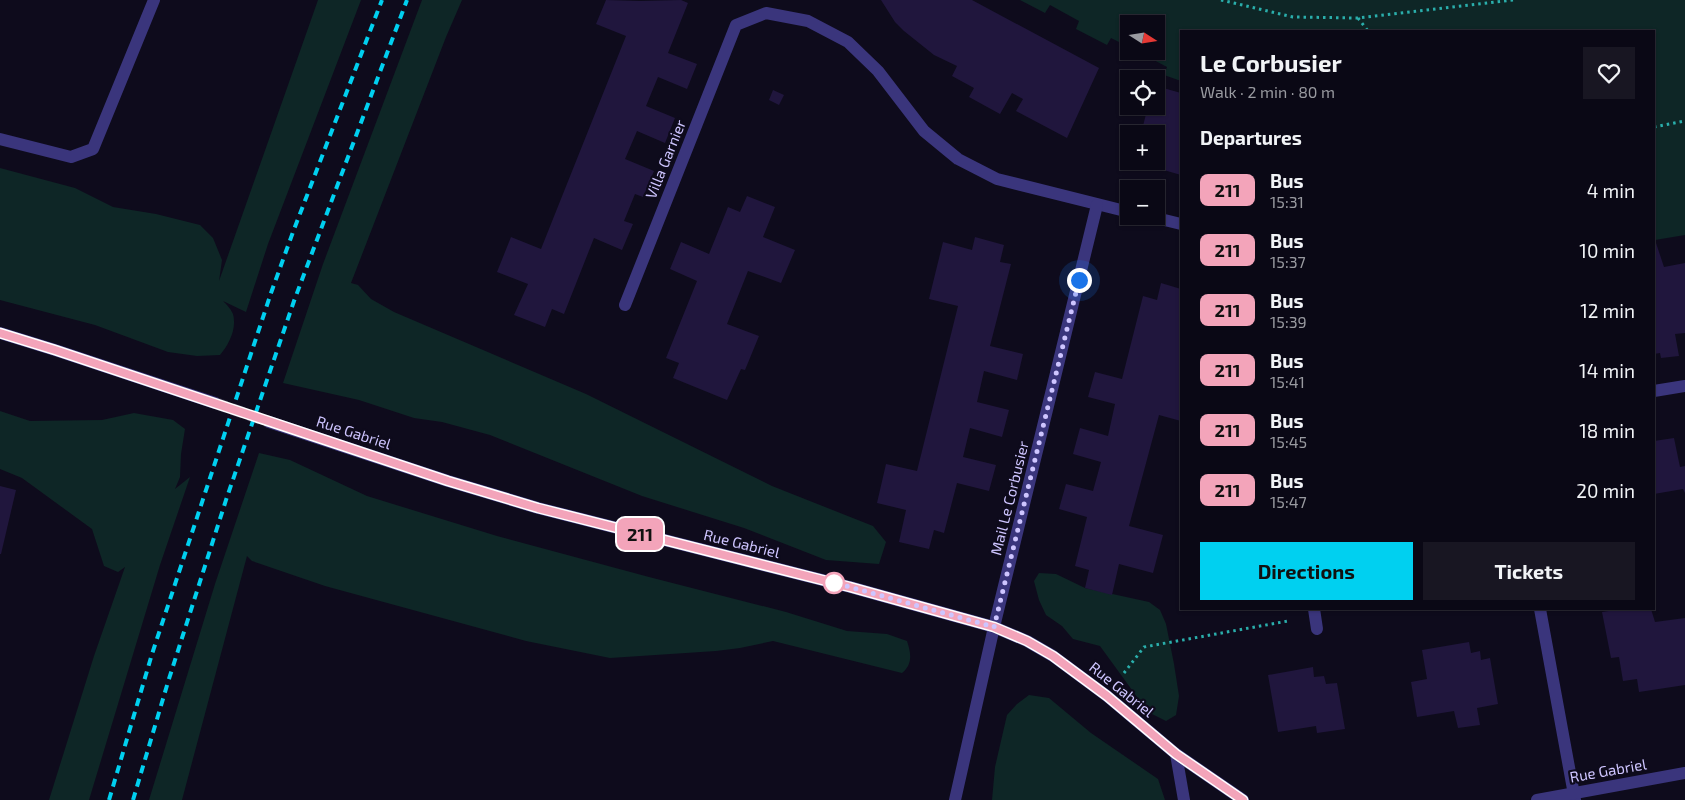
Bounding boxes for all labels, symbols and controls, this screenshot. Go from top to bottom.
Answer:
north arrow [1120,15,1165,60]
map controls [1120,15,1165,225]
button: heart [1583,47,1635,99]
text: Le Corbusier [1200,48,1342,77]
button: locate [1120,70,1165,115]
text: Walk · 2 min · 80 m [1200,82,1335,101]
street label: Villa Garnier [641,117,689,201]
button: + [1120,125,1165,170]
text: Departures [1200,126,1302,149]
text: Bus [1270,169,1304,192]
text: 211 [1214,179,1241,201]
text: 4 min [1587,179,1635,202]
button: − [1120,180,1165,225]
text: 15:31 [1270,192,1304,211]
text: Bus [1270,229,1304,252]
text: 211 [1214,239,1241,261]
text: 10 min [1579,239,1635,262]
text: 15:37 [1270,252,1306,271]
your location [1067,268,1092,293]
text: Bus [1270,289,1304,312]
text: 211 [1214,299,1241,321]
text: 12 min [1580,299,1635,322]
text: 15:39 [1270,312,1307,331]
text: Bus [1270,349,1304,372]
text: 211 [1214,359,1241,381]
text: 14 min [1579,359,1635,382]
text: 15:41 [1270,372,1305,391]
text: Bus [1270,409,1304,432]
street label: Rue Gabriel [314,411,394,453]
text: 211 [1214,419,1241,441]
text: 18 min [1579,419,1635,442]
text: 15:45 [1270,432,1307,451]
street label: Mail Le Corbusier [986,439,1032,557]
text: Bus [1270,469,1304,492]
text: 211 [1214,479,1241,501]
text: 20 min [1576,479,1635,502]
text: 15:47 [1270,492,1307,511]
line badge: 211 [611,518,669,550]
text: 211 [627,523,653,545]
street label: Rue Gabriel [702,525,782,561]
button: Directions [1200,542,1413,600]
button: Tickets [1423,542,1635,600]
unlabelled marker [823,572,845,594]
street label: Rue Gabriel [1086,658,1158,721]
street label: Rue Gabriel [1568,754,1648,786]

